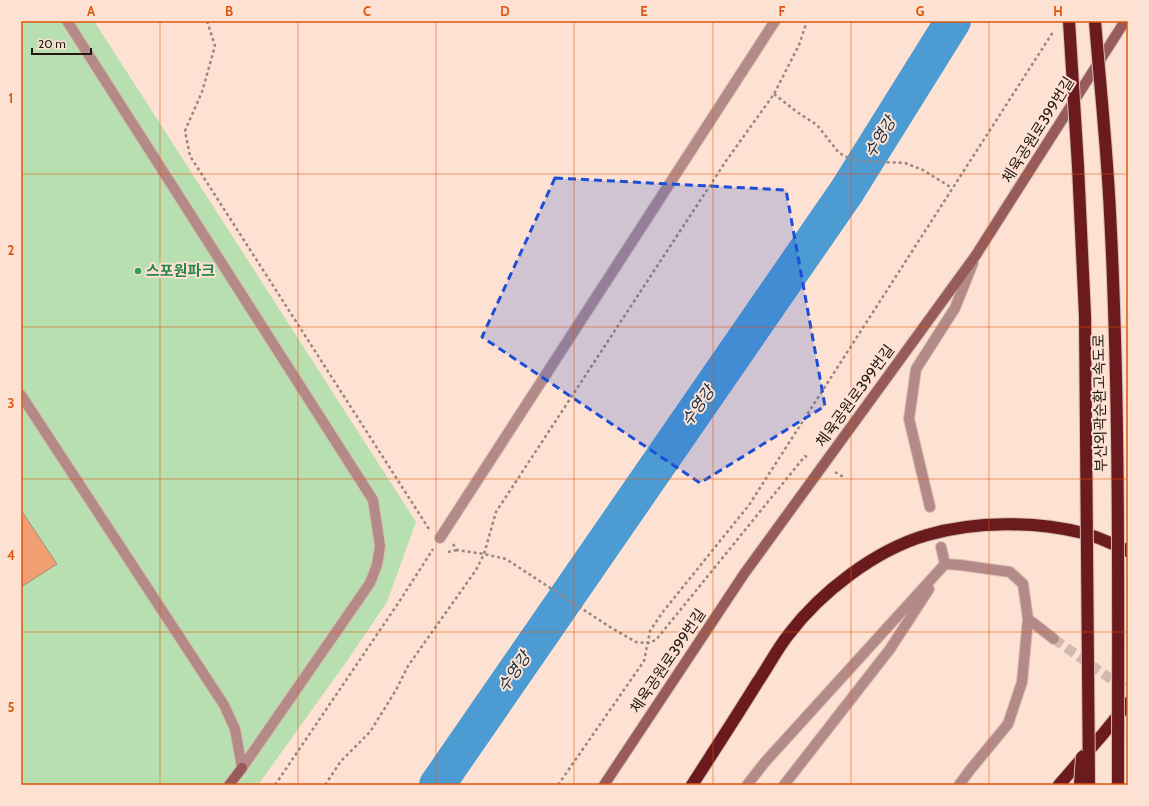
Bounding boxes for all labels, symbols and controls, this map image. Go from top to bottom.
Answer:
text: A [87,3,96,19]
text: B [225,3,233,19]
text: C [363,3,371,19]
text: D [500,3,510,19]
text: E [640,3,648,19]
text: F [779,3,786,19]
text: G [916,3,925,19]
text: H [1053,3,1063,19]
scale bar [32,30,91,56]
text: 20 m [38,36,66,51]
street label: 체육공원로399번길 [998,74,1078,186]
text: 1 [9,90,13,106]
water label: 수영강 [860,111,901,161]
text: 2 [8,242,15,258]
place label: 스포원파크 [146,262,215,280]
marker: 스포원파크 [133,266,143,276]
street label: 부산외곽순환고속도로 [1090,334,1110,472]
street label: 체육공원로399번길 [812,341,898,451]
water label: 수영강 [678,381,720,430]
text: 3 [7,395,15,411]
text: 4 [7,547,15,563]
street label: 체육공원로399번길 [626,605,710,717]
water label: 수영강 [494,647,536,696]
text: 5 [8,699,15,715]

